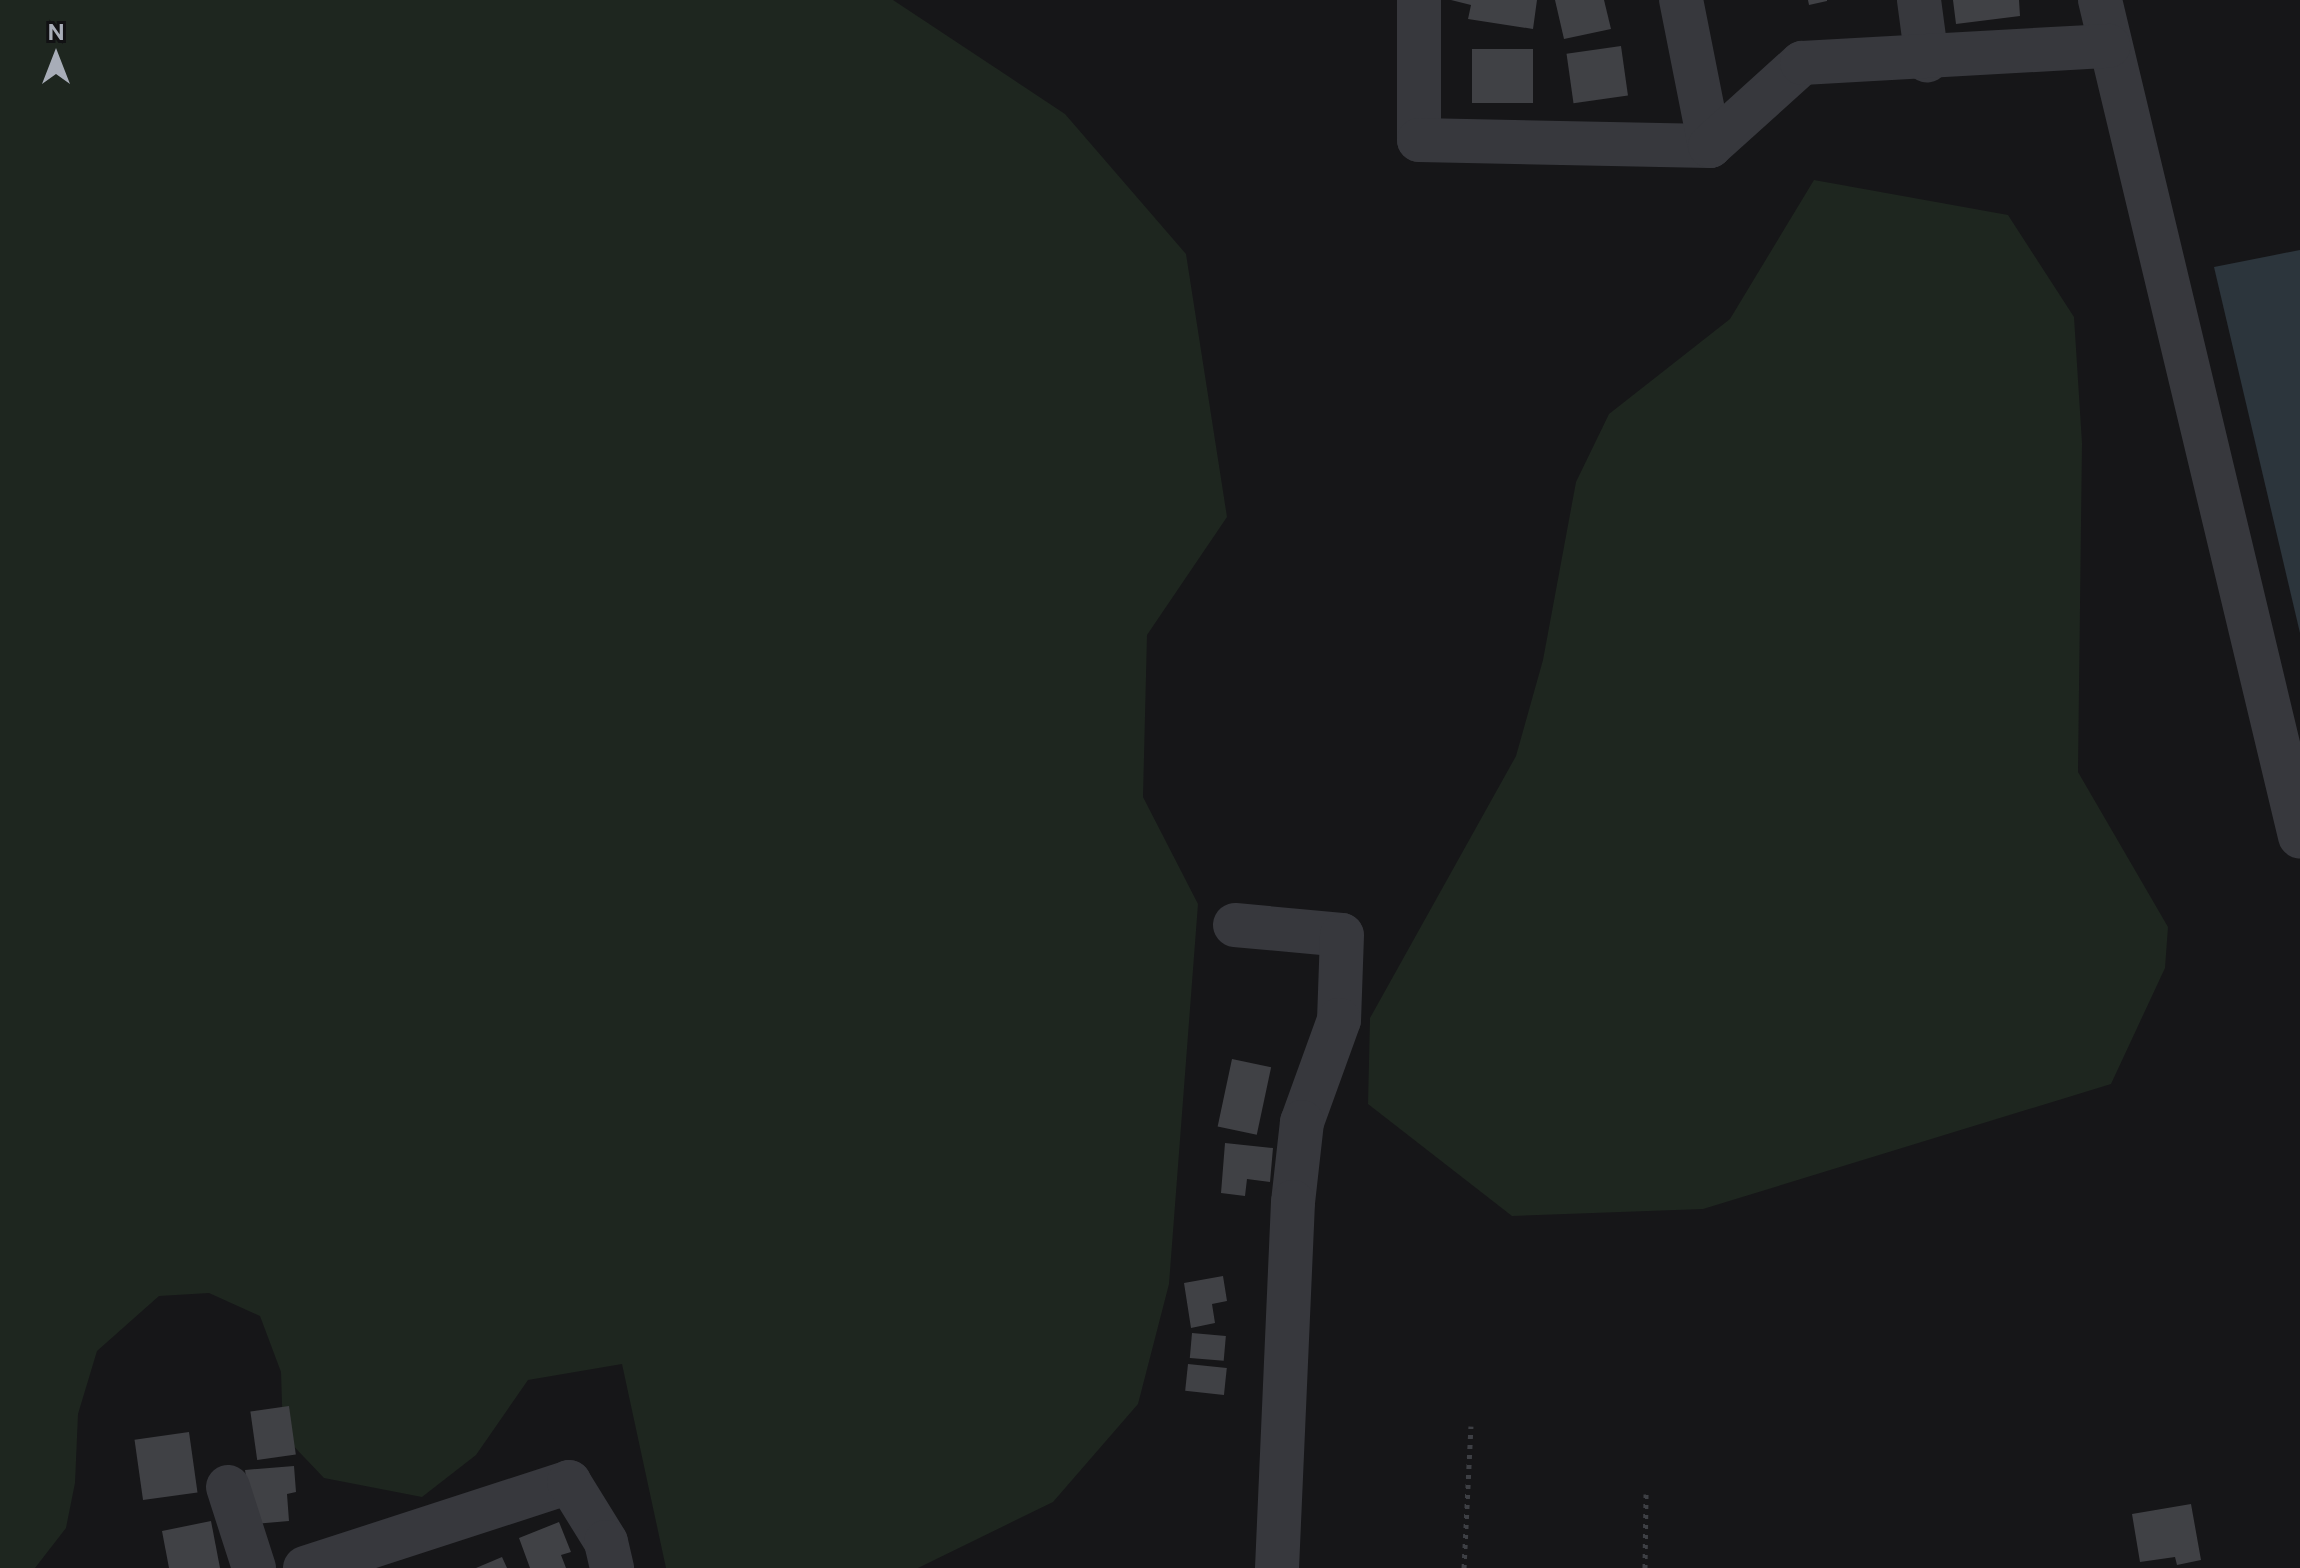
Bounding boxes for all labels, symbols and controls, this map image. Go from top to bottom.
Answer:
north arrow [16,16,96,96]
text: N [47,19,65,45]

